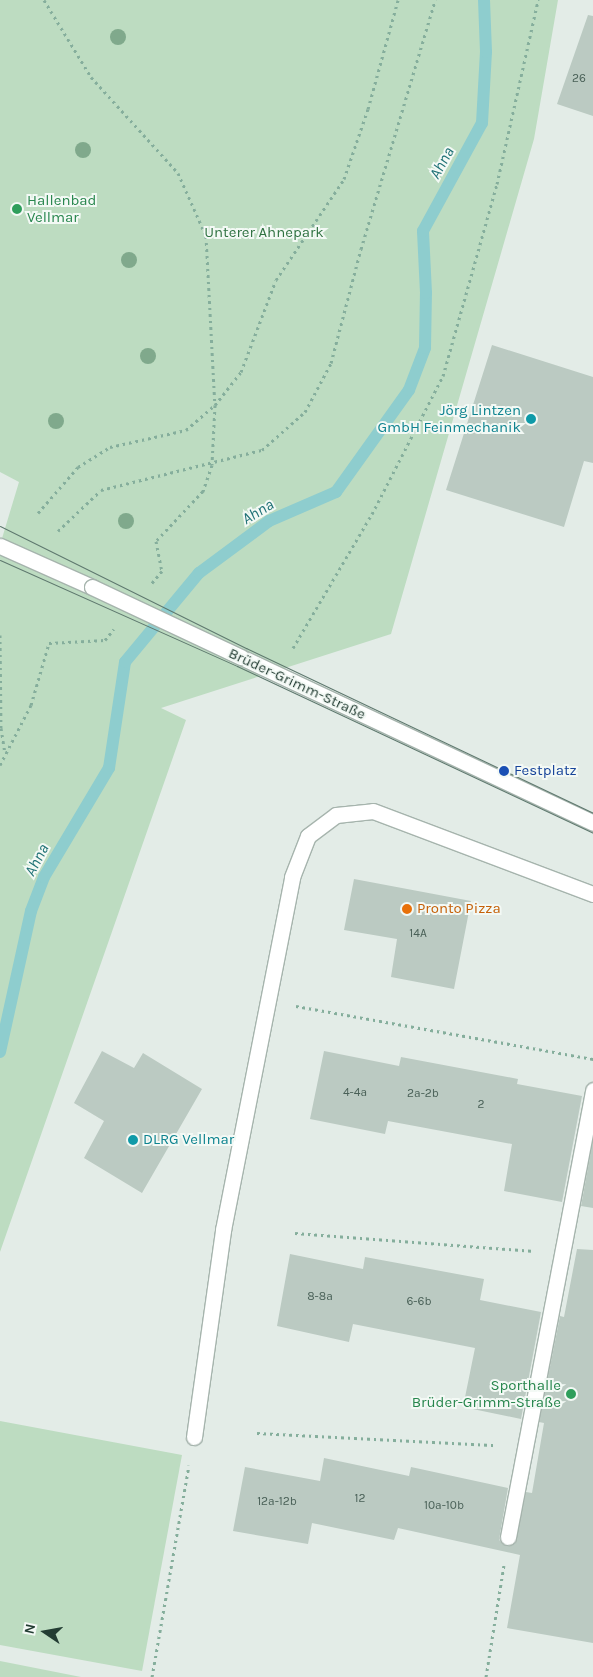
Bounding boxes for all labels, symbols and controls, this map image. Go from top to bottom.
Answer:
house number: 26 [572,72,586,86]
water label: Ahna [425,144,459,182]
place label: Hallenbad Vellmar [27,191,96,226]
marker: Hallenbad Vellmar [11,203,23,215]
park label: Unterer Ahnepark [204,224,324,242]
place label: Jörg Lintzen GmbH Feinmechanik [377,401,521,436]
marker: Jörg Lintzen GmbH Feinmechanik [525,413,537,425]
water label: Ahna [239,495,277,529]
street label: Brüder-Grimm-Straße [226,644,368,724]
place label: Festplatz [514,762,577,780]
marker: Festplatz [498,765,510,777]
water label: Ahna [21,841,53,879]
place label: Pronto Pizza [417,900,501,918]
marker: Pronto Pizza [401,903,413,915]
house number: 14A [409,927,427,941]
house number: 4-4a [343,1086,367,1100]
house number: 2a-2b [407,1087,439,1101]
house number: 2 [478,1098,484,1112]
place label: DLRG Vellmar [143,1131,234,1149]
marker: DLRG Vellmar [127,1134,139,1146]
house number: 8-8a [307,1290,333,1304]
house number: 6-6b [406,1295,432,1309]
place label: Sporthalle Brüder-Grimm-Straße [412,1376,561,1411]
marker: Sporthalle Brüder-Grimm-Straße [565,1388,577,1400]
house number: 12 [355,1492,365,1506]
house number: 12a-12b [257,1495,297,1509]
house number: 10a-10b [424,1499,464,1513]
north arrow [20,1607,70,1657]
text: N [20,1622,39,1635]

